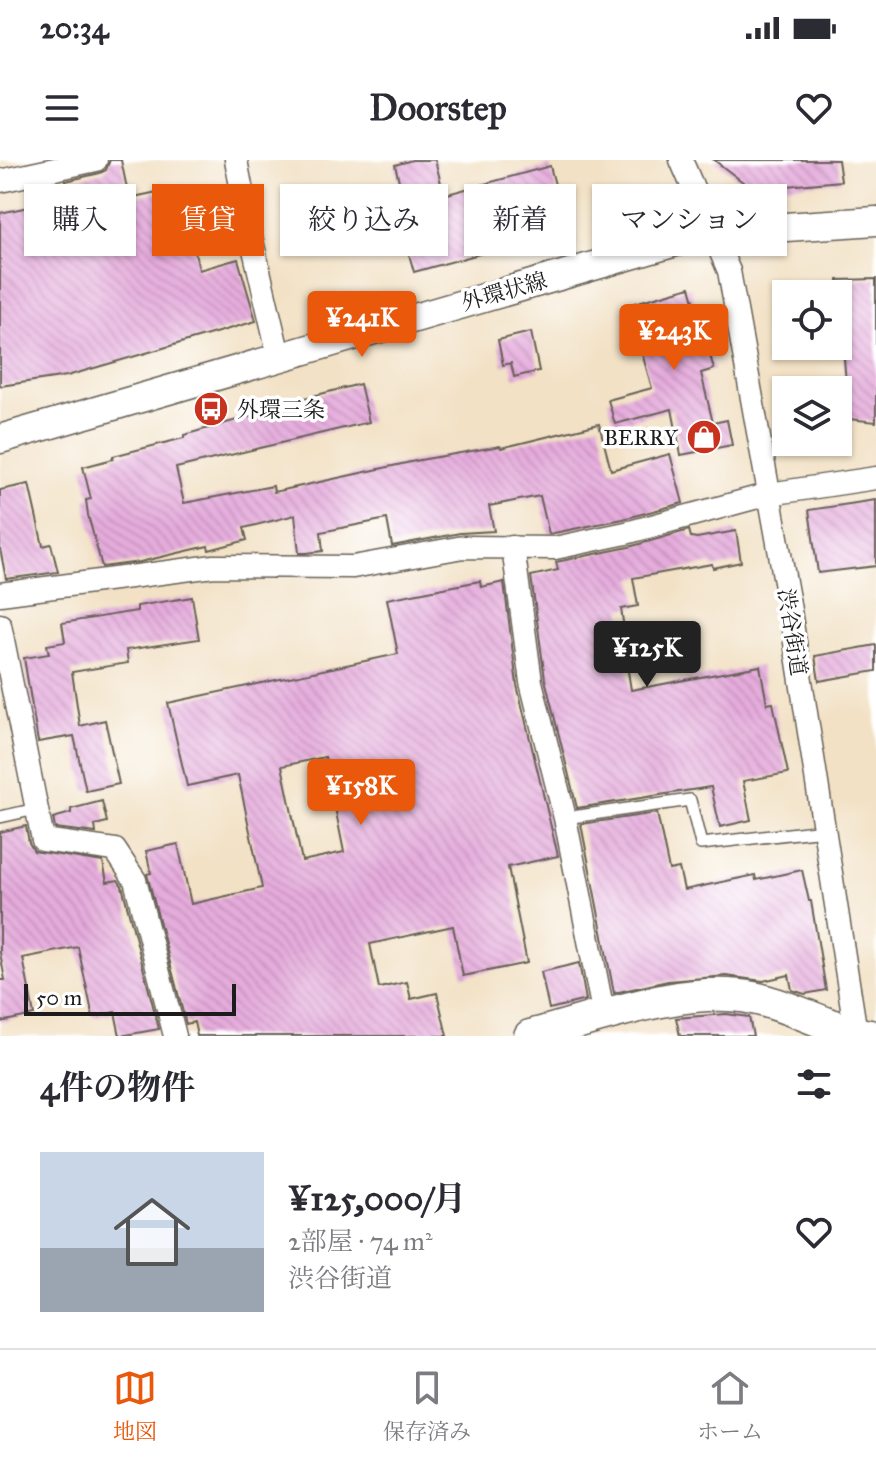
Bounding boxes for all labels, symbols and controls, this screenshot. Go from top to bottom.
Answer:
text: 20:34 [40,10,109,46]
icon: menu [40,86,84,130]
text: Doorstep [369,86,507,130]
icon: heart [792,86,836,130]
chip: 購入 [24,184,136,256]
chip: 賃貸 [152,184,264,256]
chip: 絞り込み [280,184,448,256]
chip: 新着 [464,184,576,256]
chip: マンション [592,184,787,256]
street label: 外環状線 [458,266,550,317]
map controls [772,280,852,456]
button: locate [772,280,852,360]
pin: ¥241K [306,291,418,359]
text: ¥241K [325,301,399,333]
pin: ¥243K [618,304,730,372]
text: ¥243K [637,314,711,346]
button: layers [772,376,852,456]
bus stop icon: 外環三条 [192,390,230,428]
place label: 外環三条 [237,396,325,423]
shop icon: BERRY [685,418,723,456]
place label: BERRY [603,424,679,451]
street label: 渋谷街道 [772,587,813,678]
pin: ¥125K [591,621,703,689]
text: ¥125K [612,631,682,663]
pin: ¥158K [305,759,417,827]
text: ¥158K [325,769,397,801]
scale bar [24,980,236,1016]
text: 50 m [36,984,82,1011]
icon: filters [792,1062,836,1106]
text: 4件の物件 [40,1067,195,1108]
text: ¥125,000/月 [288,1178,467,1219]
icon: home [104,1184,200,1280]
icon: heart [792,1210,836,1254]
text: 2部屋 · 74 m² [288,1225,432,1257]
text: 渋谷街道 [288,1262,392,1294]
tab: 地図 [113,1366,157,1445]
tab: 保存済み [383,1366,471,1445]
tab: ホーム [697,1366,763,1445]

